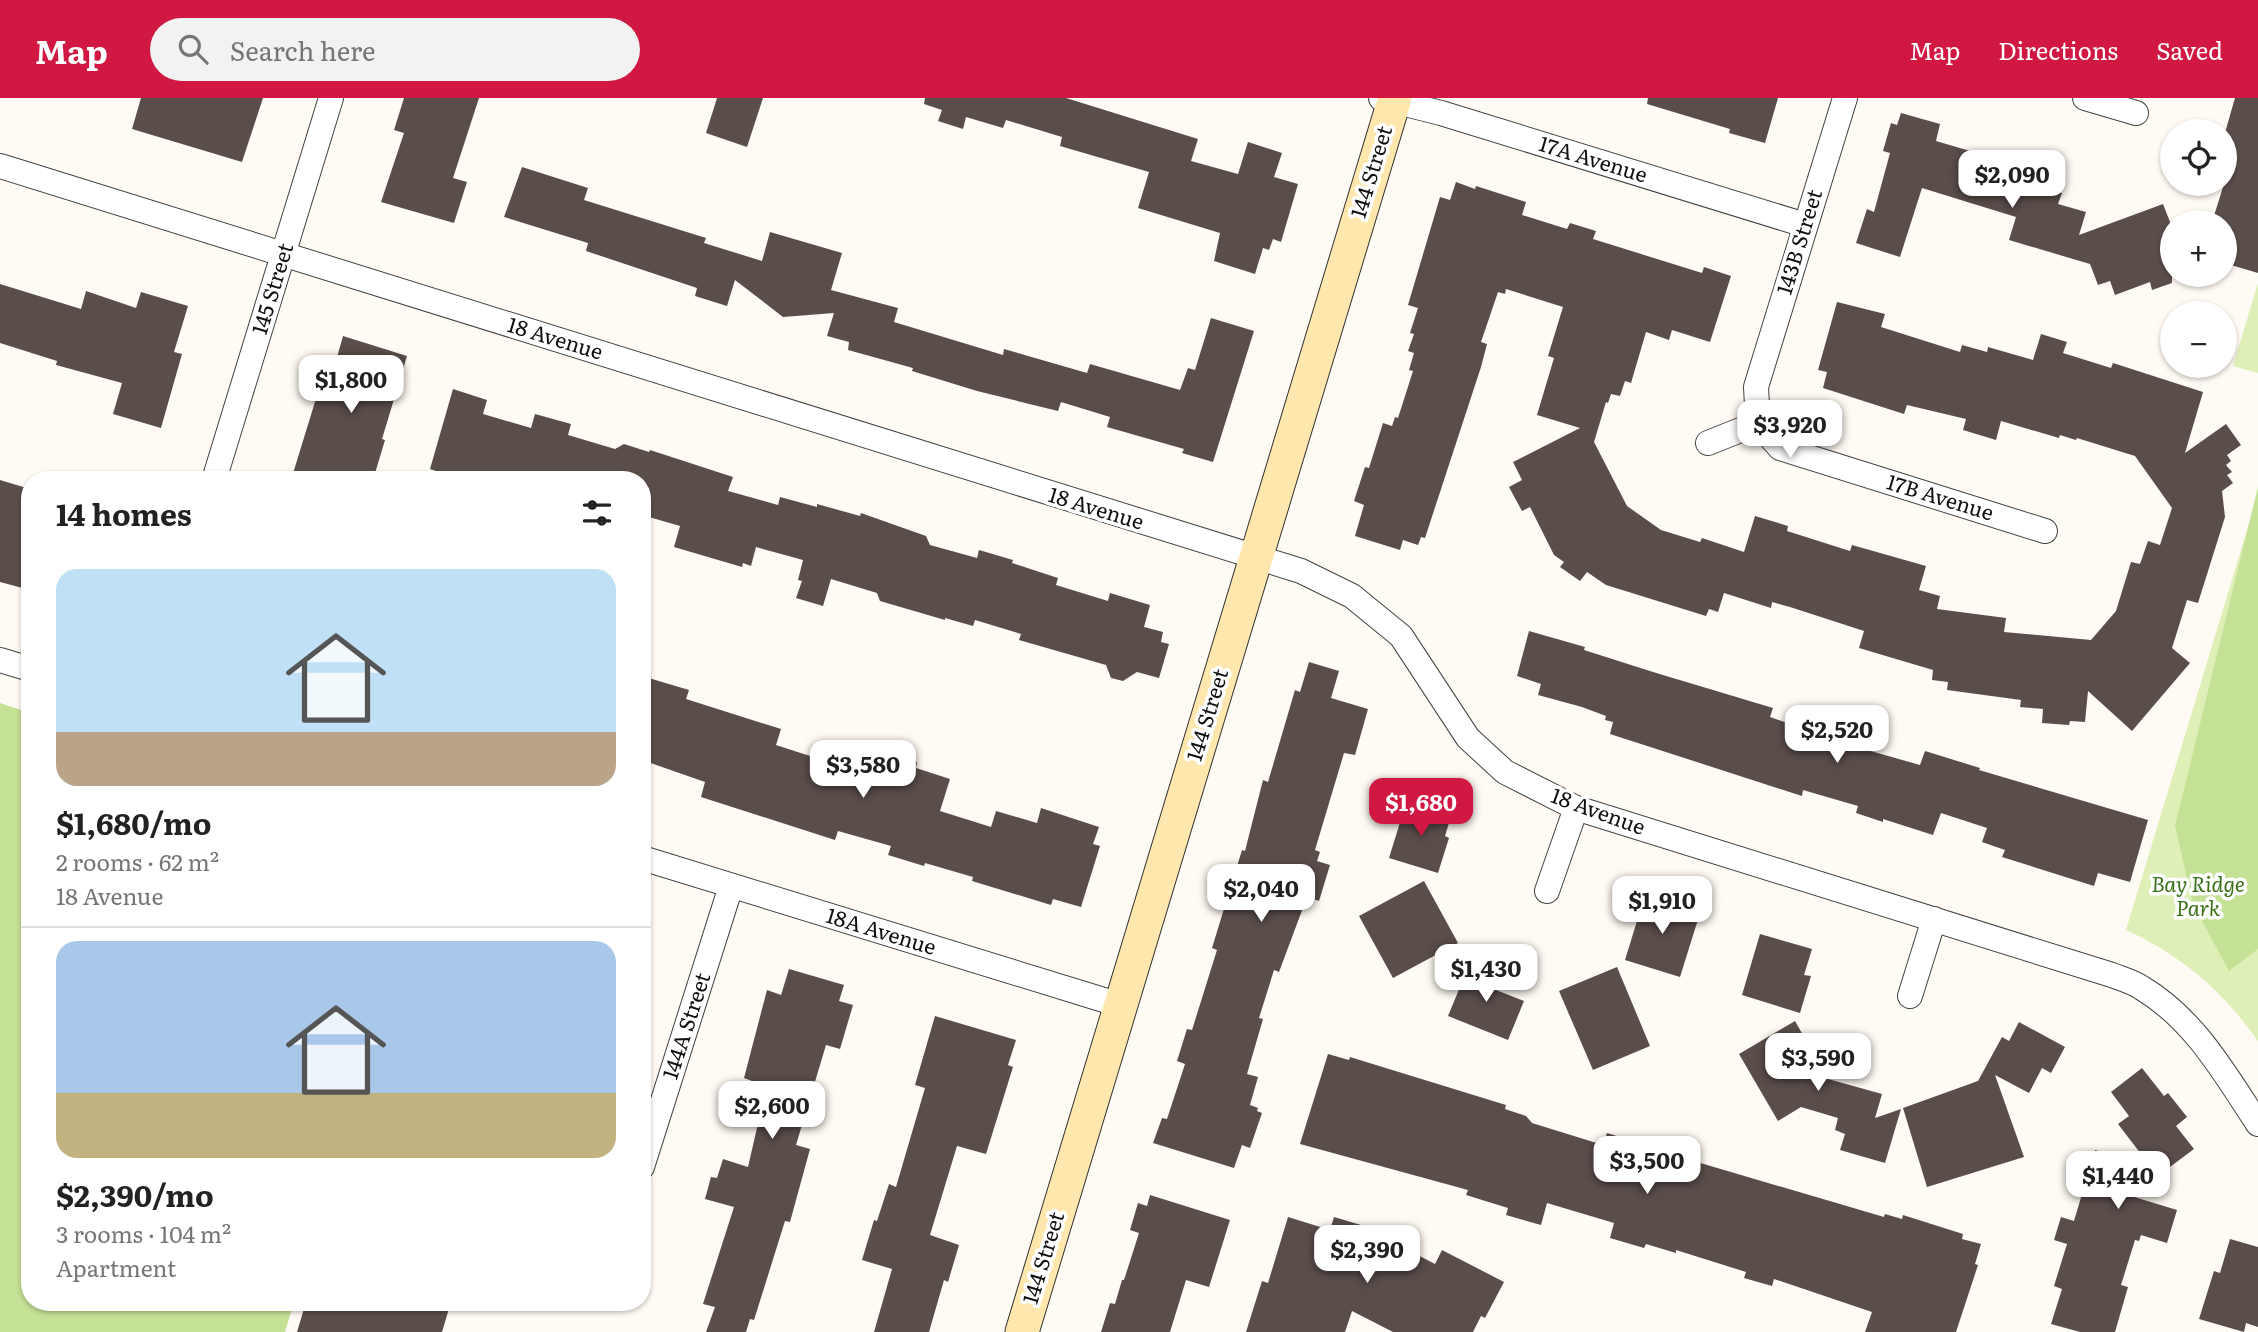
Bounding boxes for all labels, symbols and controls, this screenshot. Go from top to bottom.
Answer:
search box [150,18,640,81]
text: Map [35,25,108,74]
icon: search [174,30,212,68]
text: Search here [230,30,376,69]
text: Map [1909,32,1960,67]
text: Directions [1998,32,2118,67]
text: Saved [2156,32,2223,67]
map controls [2160,119,2237,378]
button: locate [2160,119,2237,196]
street label: 144 Street [1341,121,1398,221]
street label: 17A Avenue [1536,126,1652,189]
pin: $2,090 [1955,150,2069,210]
text: $2,090 [1974,156,2050,190]
street label: 143B Street [1767,184,1828,298]
button: + [2160,210,2237,287]
street label: 145 Street [242,238,299,338]
button: − [2160,301,2237,378]
street label: 18 Avenue [504,307,607,366]
pin: $1,800 [294,356,408,415]
text: $1,800 [315,361,387,395]
pin: $3,920 [1733,400,1847,460]
text: $3,920 [1753,406,1827,440]
street label: 17B Avenue [1883,465,1998,527]
street label: 18 Avenue [1045,477,1148,536]
text: 14 homes [56,491,192,535]
icon: filters [578,494,616,532]
icon: home [273,615,399,741]
street label: 144 Street [1177,664,1234,764]
pin: $2,520 [1780,706,1894,765]
text: $2,520 [1801,711,1873,745]
pin: $3,580 [806,740,920,800]
text: $3,580 [826,746,900,780]
pin: $1,680 [1364,778,1478,838]
street label: 18 Avenue [1547,778,1650,841]
text: $1,680 [1385,784,1457,818]
text: $1,680/mo [56,800,211,844]
text: 2 rooms · 62 m² [56,844,219,878]
pin: $2,040 [1204,864,1318,924]
park label: Bay Ridge Park [2151,867,2245,922]
text: $2,040 [1223,870,1299,904]
pin: $1,910 [1605,876,1719,936]
text: 18 Avenue [56,878,163,912]
text: $1,910 [1628,882,1696,916]
street label: 18A Avenue [823,898,941,961]
pin: $1,430 [1429,944,1543,1004]
text: $1,430 [1451,950,1521,984]
street label: 144A Street [653,967,717,1083]
icon: home [273,987,399,1113]
pin: $3,590 [1761,1034,1875,1093]
text: $3,590 [1781,1039,1855,1073]
pin: $2,600 [715,1082,829,1141]
text: $2,600 [734,1087,810,1121]
pin: $3,500 [1590,1136,1704,1196]
text: $3,500 [1610,1142,1684,1176]
pin: $1,440 [2061,1152,2175,1211]
text: $1,440 [2082,1157,2154,1191]
text: $2,390/mo [56,1172,214,1216]
street label: 144 Street [1013,1207,1070,1307]
text: 3 rooms · 104 m² [56,1216,231,1250]
pin: $2,390 [1310,1226,1424,1285]
text: $2,390 [1330,1231,1404,1265]
text: Apartment [56,1250,176,1284]

